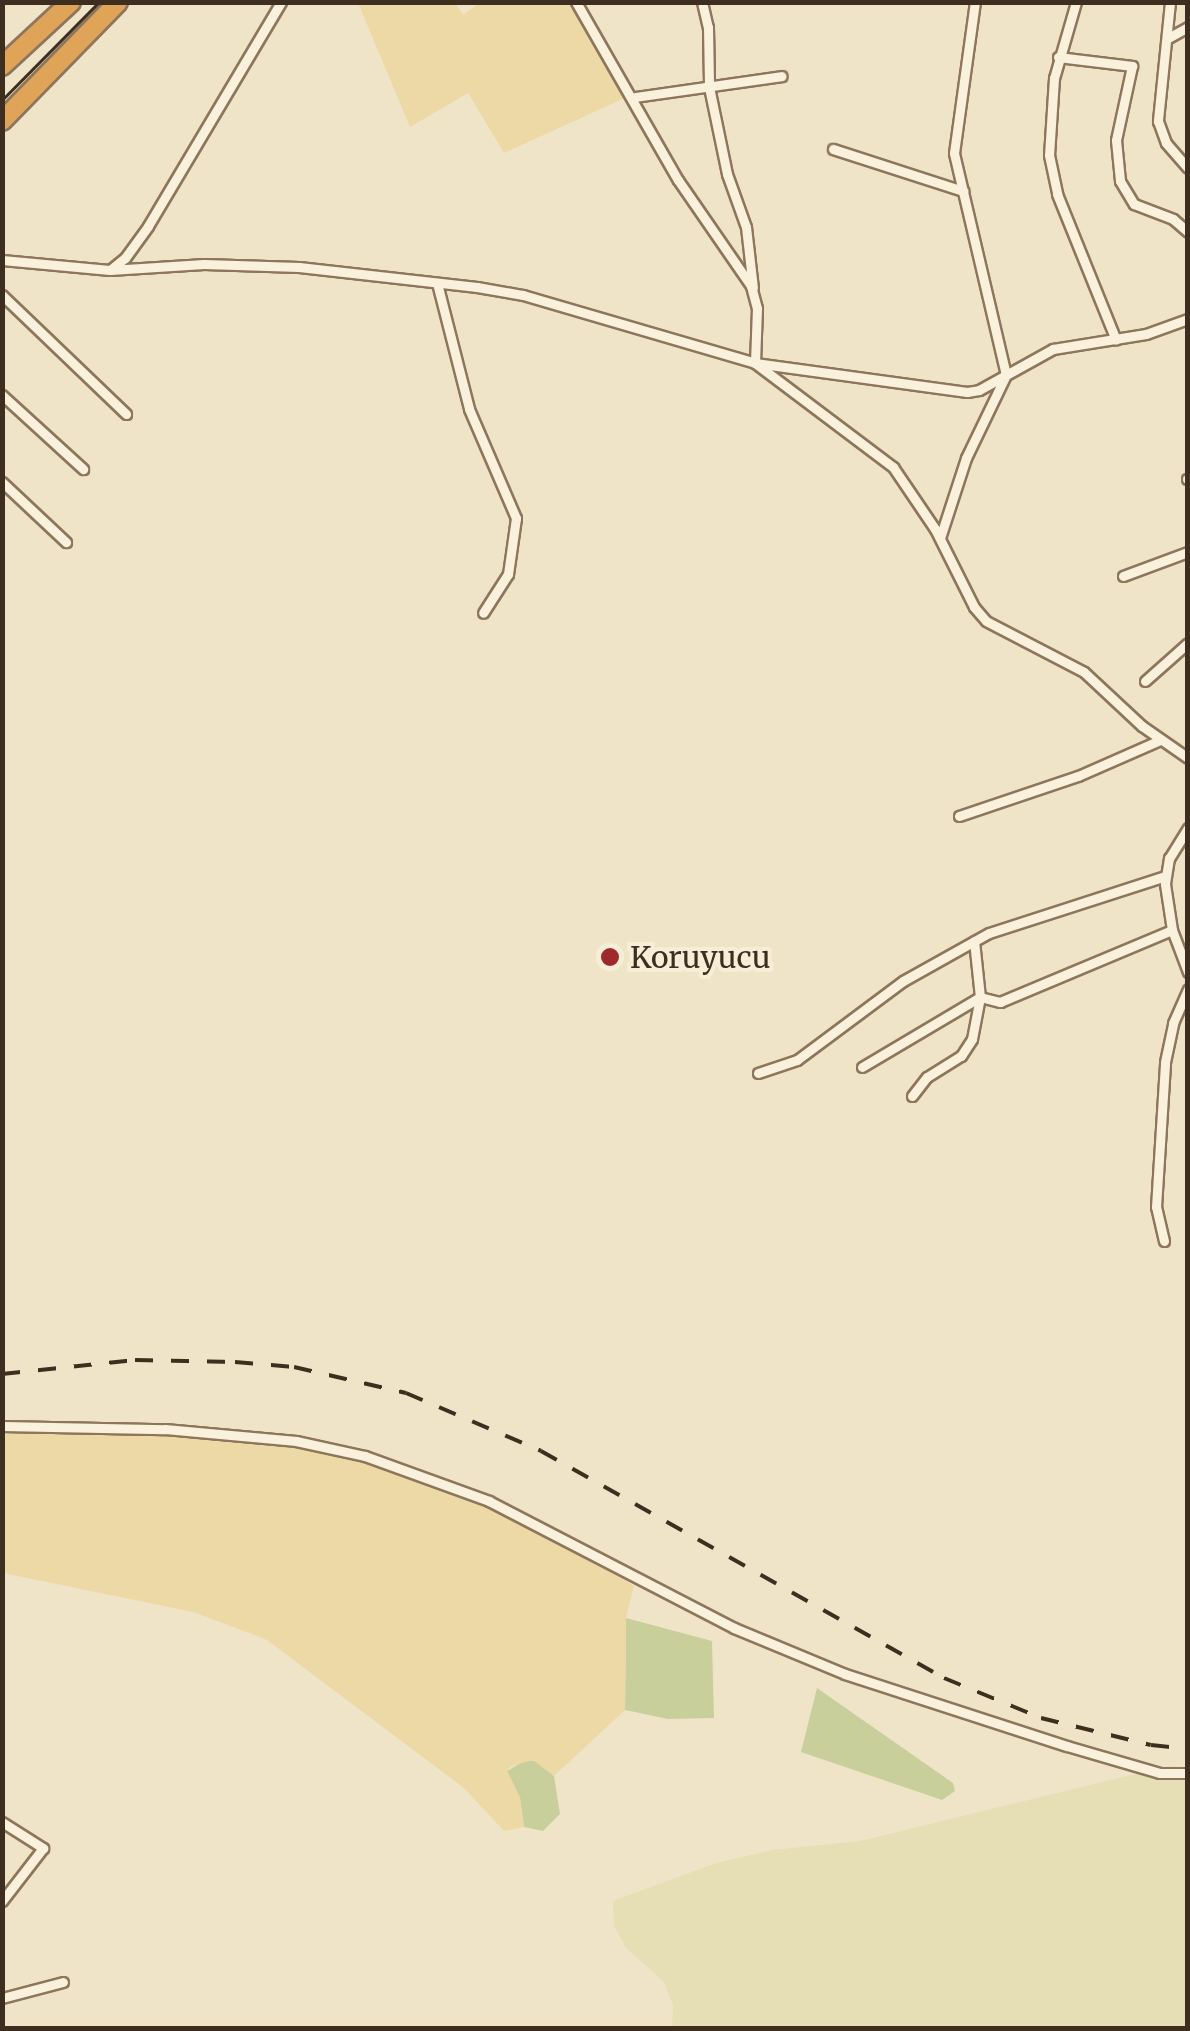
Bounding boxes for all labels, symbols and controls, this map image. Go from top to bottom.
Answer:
place label: Koruyucu [630,939,771,975]
marker: Koruyucu [599,946,621,968]

